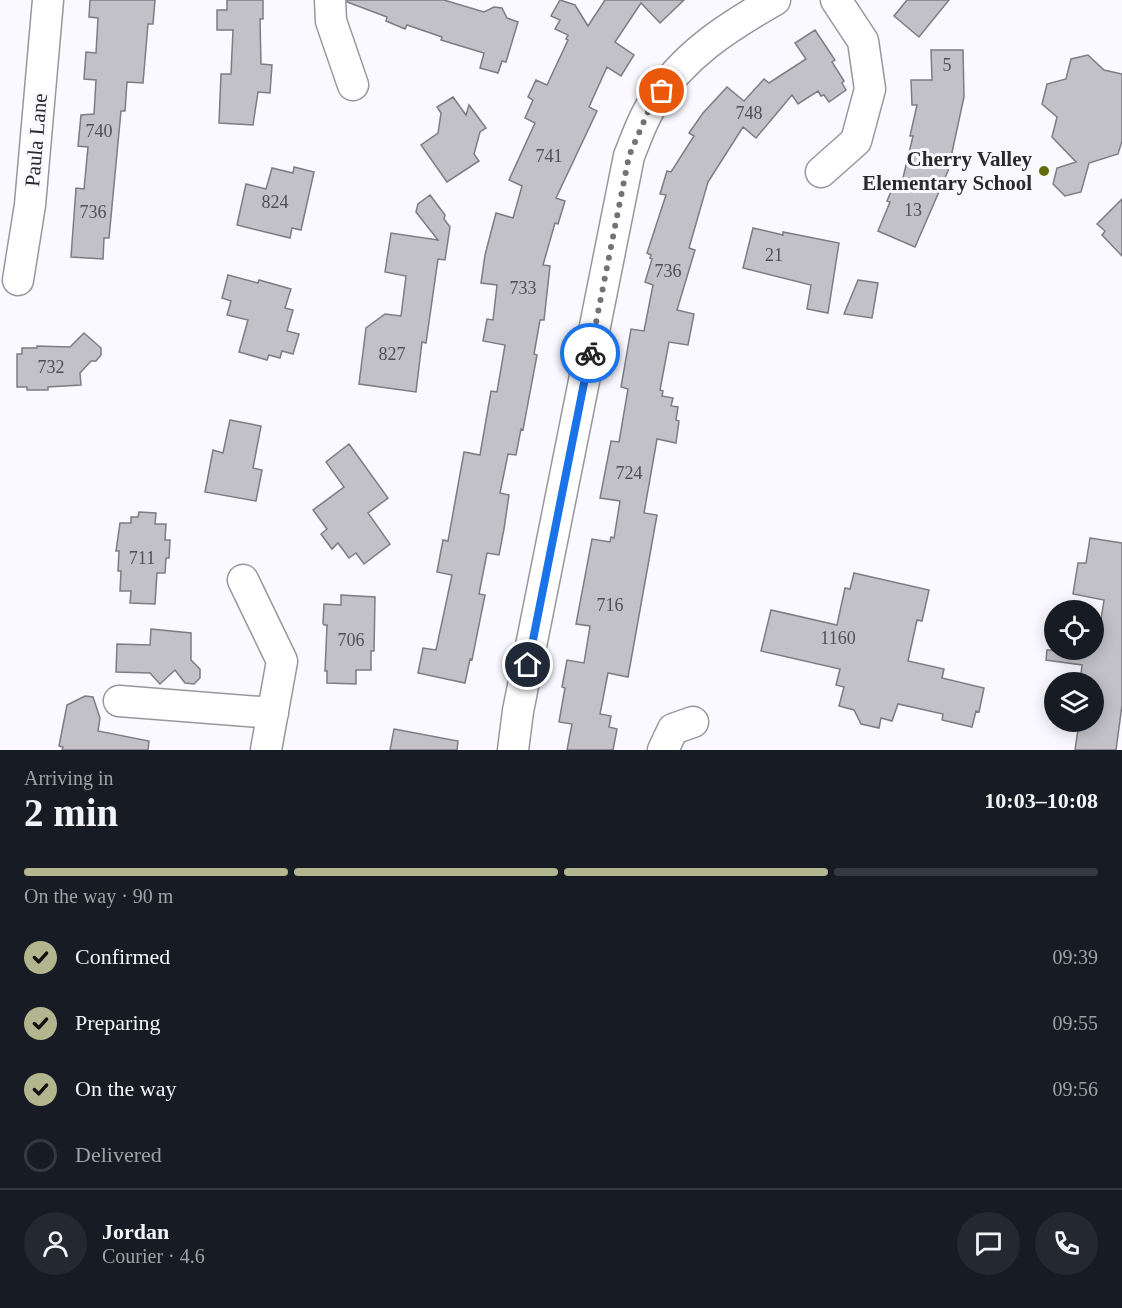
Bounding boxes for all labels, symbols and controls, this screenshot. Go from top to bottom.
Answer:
house number: 5 [943,55,952,75]
pin [636,65,687,116]
icon: bag [645,74,678,107]
street label: Paula Lane [20,92,52,188]
house number: 748 [736,103,763,123]
house number: 740 [86,121,113,141]
house number: 741 [536,146,563,166]
place label: Cherry Valley Elementary School [862,147,1032,195]
marker: Cherry Valley Elementary School [1037,164,1051,178]
house number: 824 [262,192,289,212]
house number: 13 [904,200,922,220]
house number: 736 [80,202,107,222]
house number: 21 [765,245,783,265]
house number: 736 [655,261,682,281]
house number: 733 [510,278,537,298]
courier [560,323,620,383]
icon: bike [574,337,607,370]
house number: 827 [379,344,406,364]
house number: 732 [38,357,65,377]
house number: 724 [616,463,643,483]
house number: 711 [129,548,155,568]
house number: 716 [597,595,624,615]
map controls [1044,600,1104,732]
button: locate [1044,600,1104,660]
house number: 1160 [820,628,856,648]
house number: 706 [338,630,365,650]
pin [502,639,553,690]
icon: home [511,648,544,681]
button: layers [1044,672,1104,732]
text: Arriving in [24,767,113,789]
text: 10:03–10:08 [984,788,1098,813]
text: 2 min [24,791,118,834]
text: On the way · 90 m [24,885,173,907]
icon: check [24,941,57,974]
text: Confirmed [75,944,170,969]
text: 09:39 [1052,946,1098,968]
icon: check [24,1007,57,1040]
text: Preparing [75,1010,161,1035]
text: 09:55 [1052,1012,1098,1034]
icon: check [24,1073,57,1106]
text: On the way [75,1076,176,1101]
text: 09:56 [1052,1078,1098,1100]
text: Delivered [75,1142,162,1167]
button: person [24,1212,87,1275]
button: chat [957,1212,1020,1275]
button: phone [1035,1212,1098,1275]
text: Jordan [102,1219,169,1244]
text: Courier · 4.6 [102,1245,205,1267]

